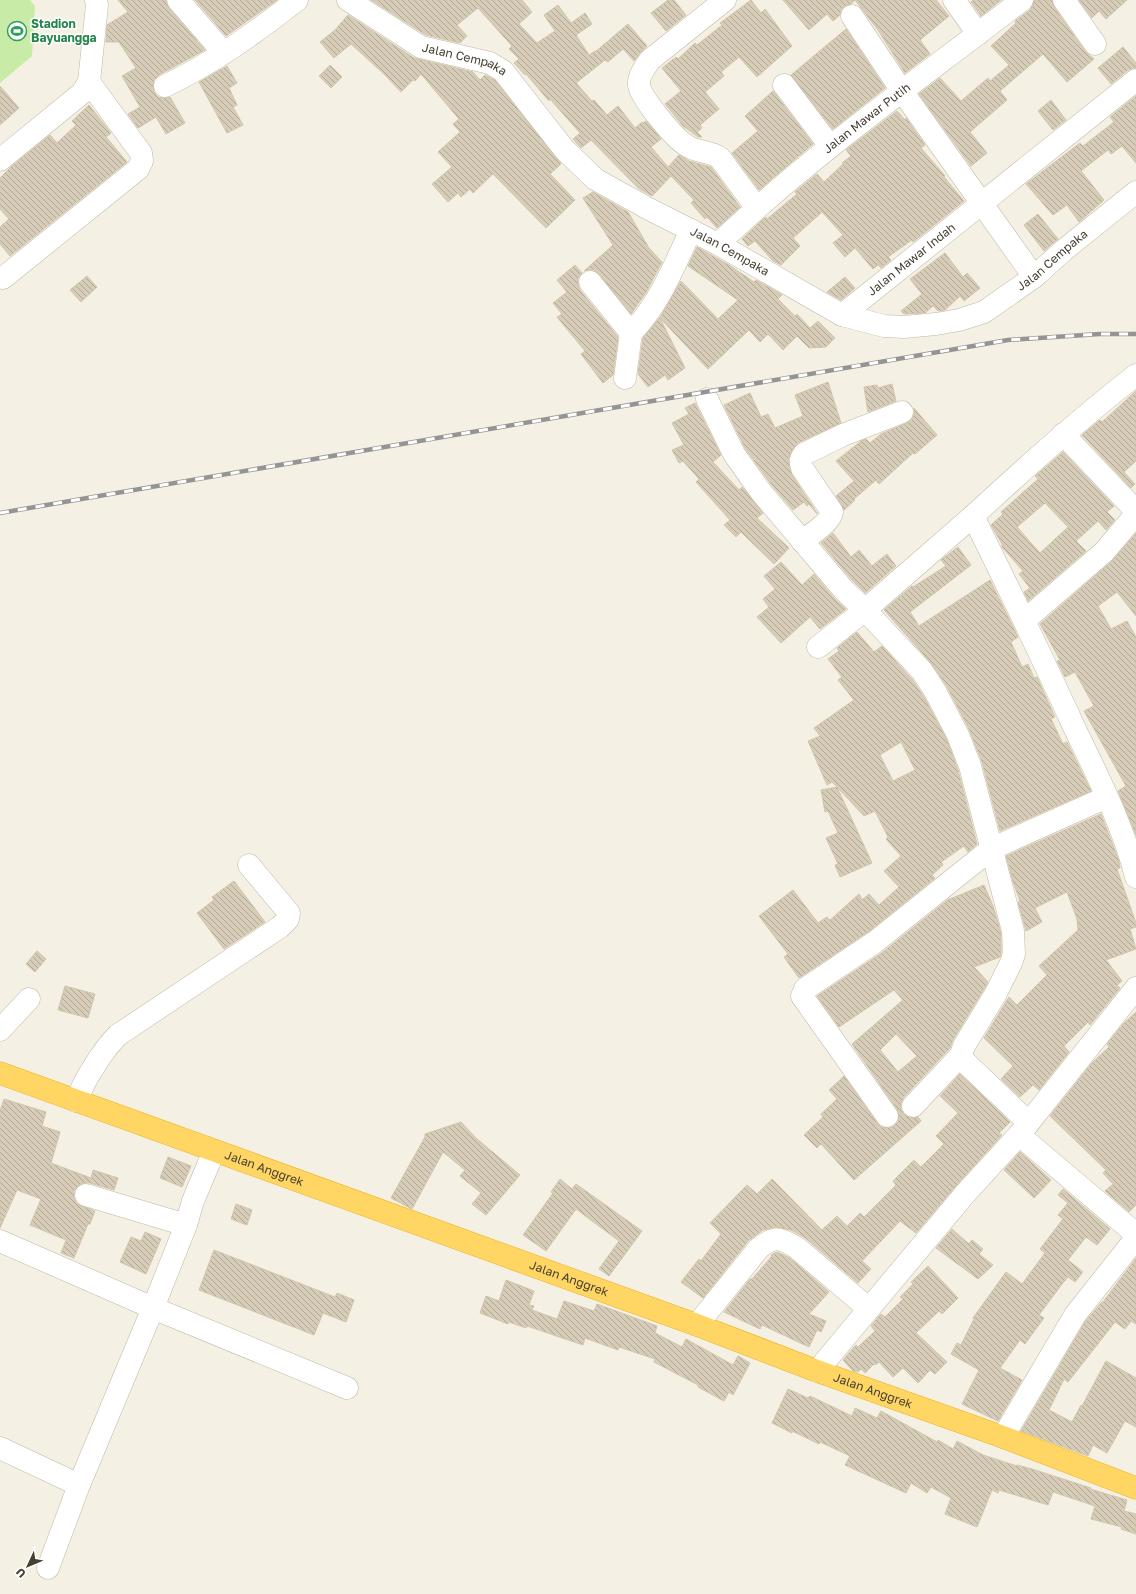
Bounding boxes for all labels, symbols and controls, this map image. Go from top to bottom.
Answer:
place label: Stadion Bayuangga [31,16,97,45]
sports icon: Stadion Bayuangga [6,20,28,42]
street label: Jalan Cempaka [421,39,510,79]
street label: Jalan Mawar Putih [820,80,913,156]
street label: Jalan Mawar Indah [864,219,958,299]
street label: Jalan Cempaka [688,223,772,279]
street label: Jalan Cempaka [1014,226,1090,294]
street label: Jalan Anggrek [223,1147,306,1189]
street label: Jalan Anggrek [528,1257,611,1299]
street label: Jalan Anggrek [831,1369,915,1411]
north arrow [8,1546,48,1586]
text: U [13,1566,28,1581]

